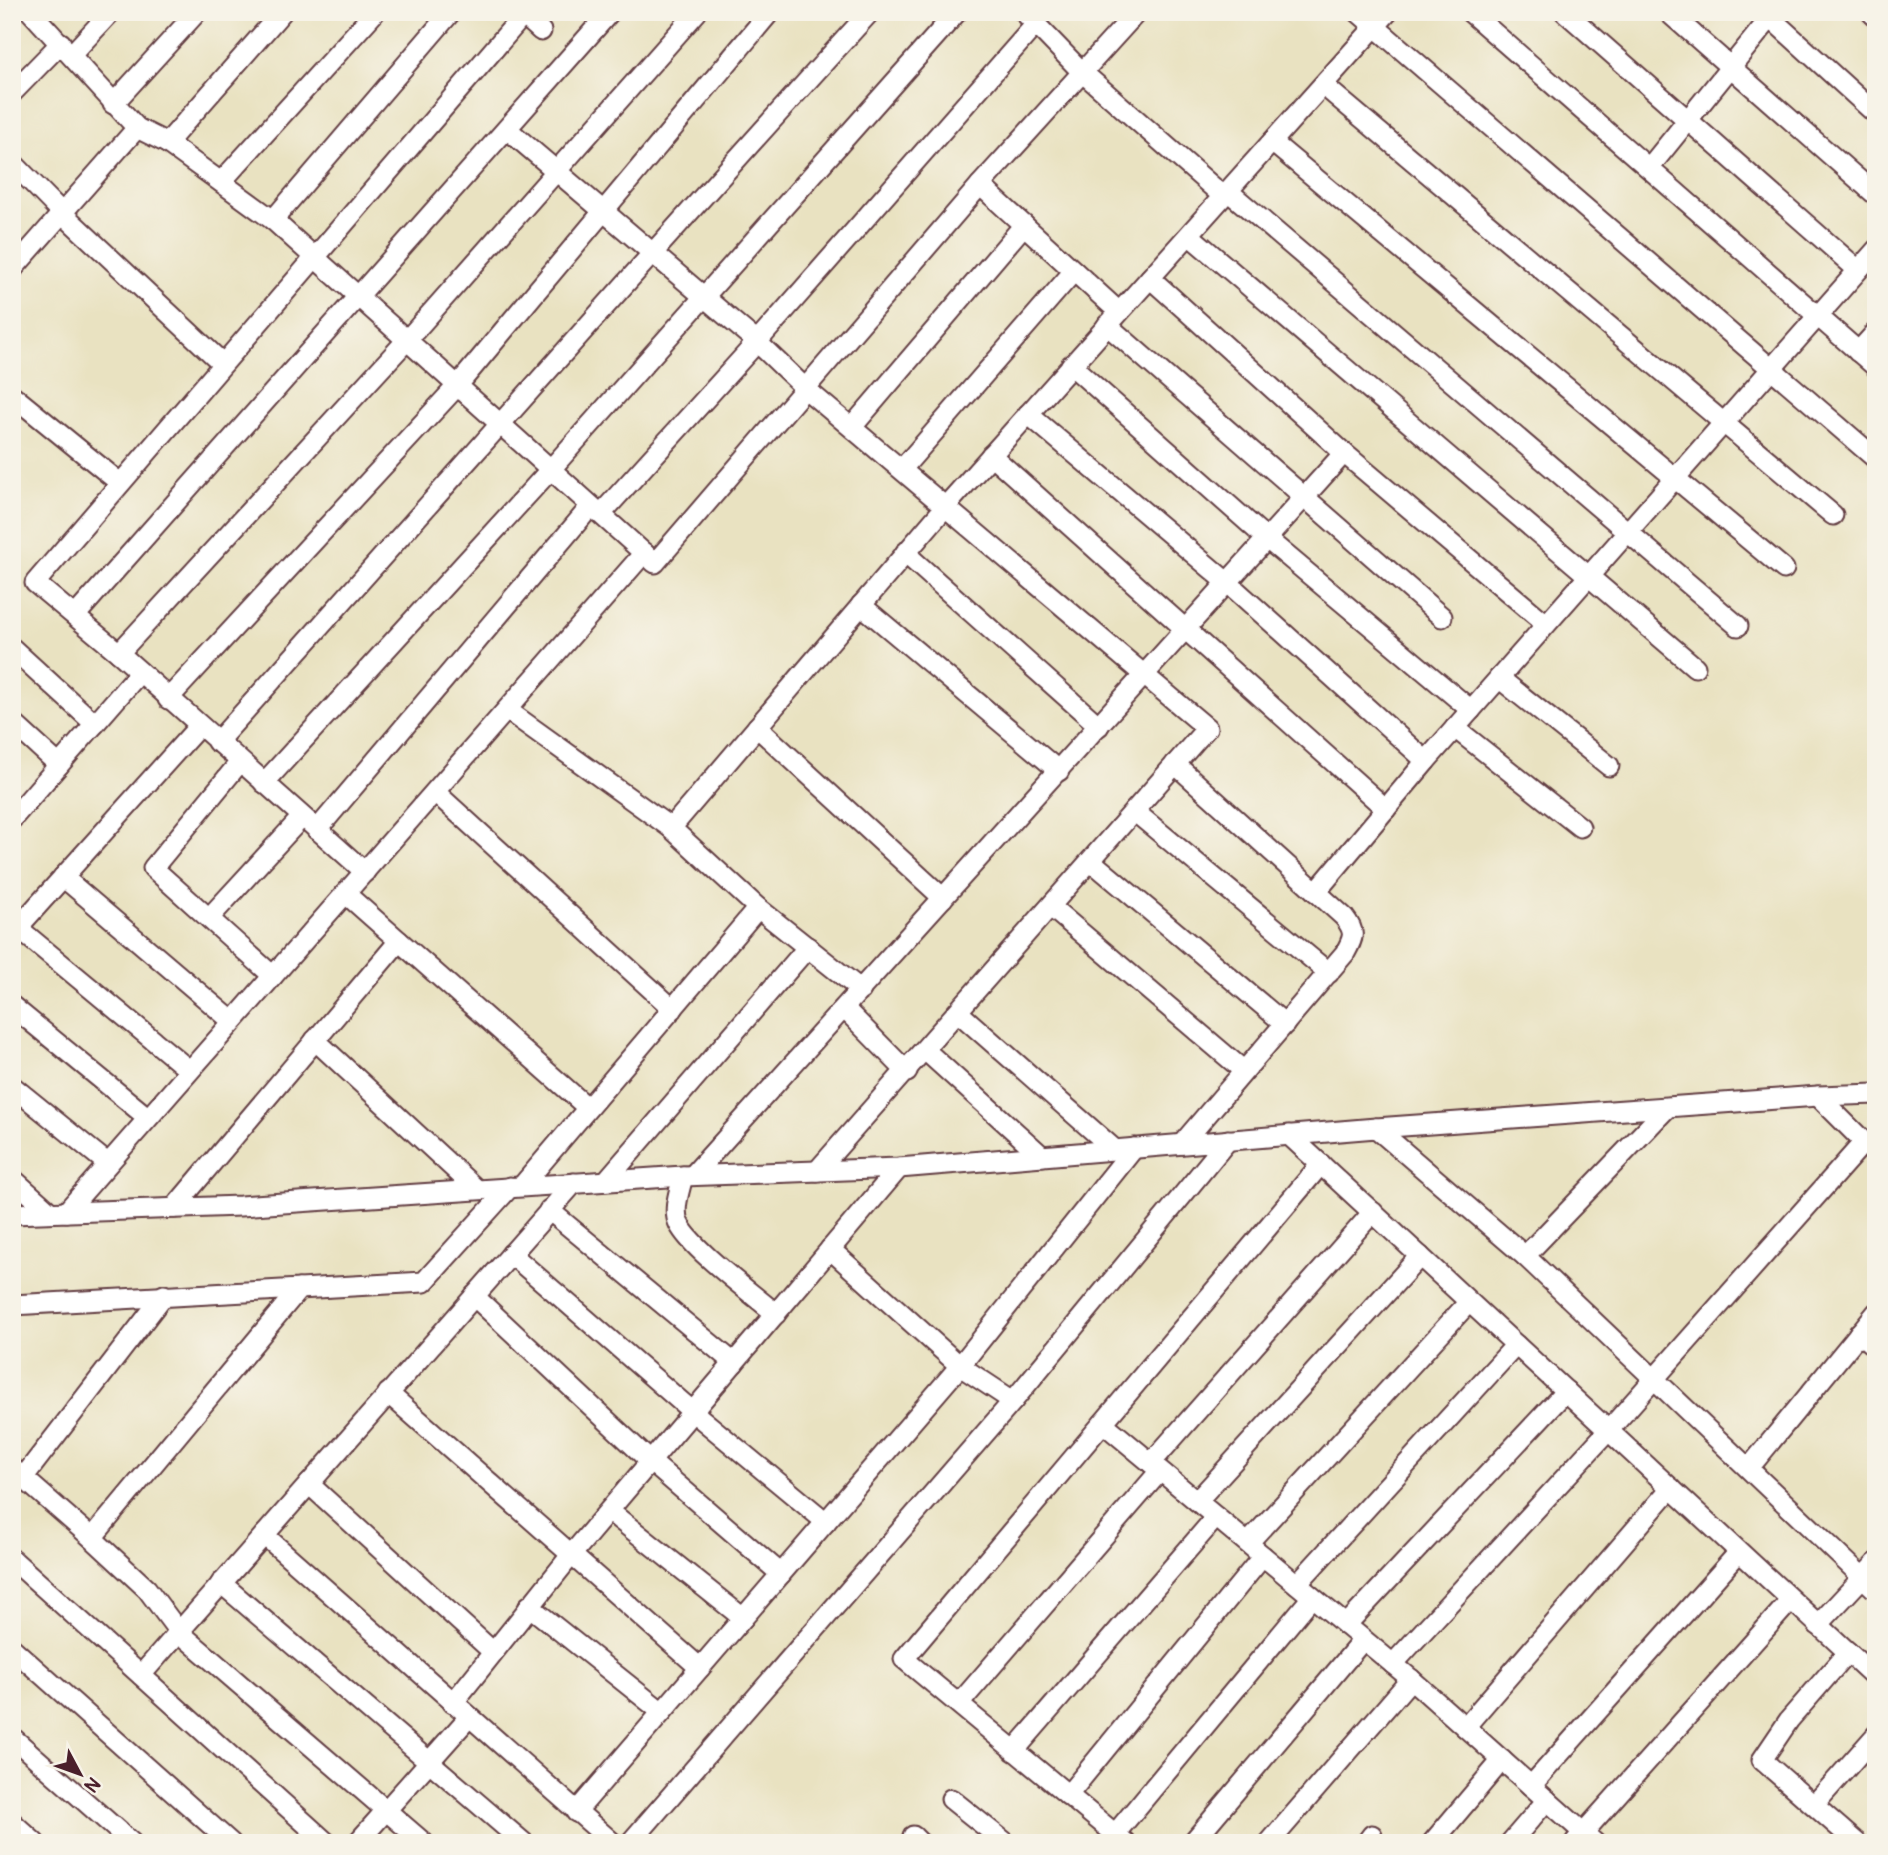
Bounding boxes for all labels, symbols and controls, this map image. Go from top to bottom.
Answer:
north arrow [46,1740,116,1810]
text: N [79,1772,105,1797]

